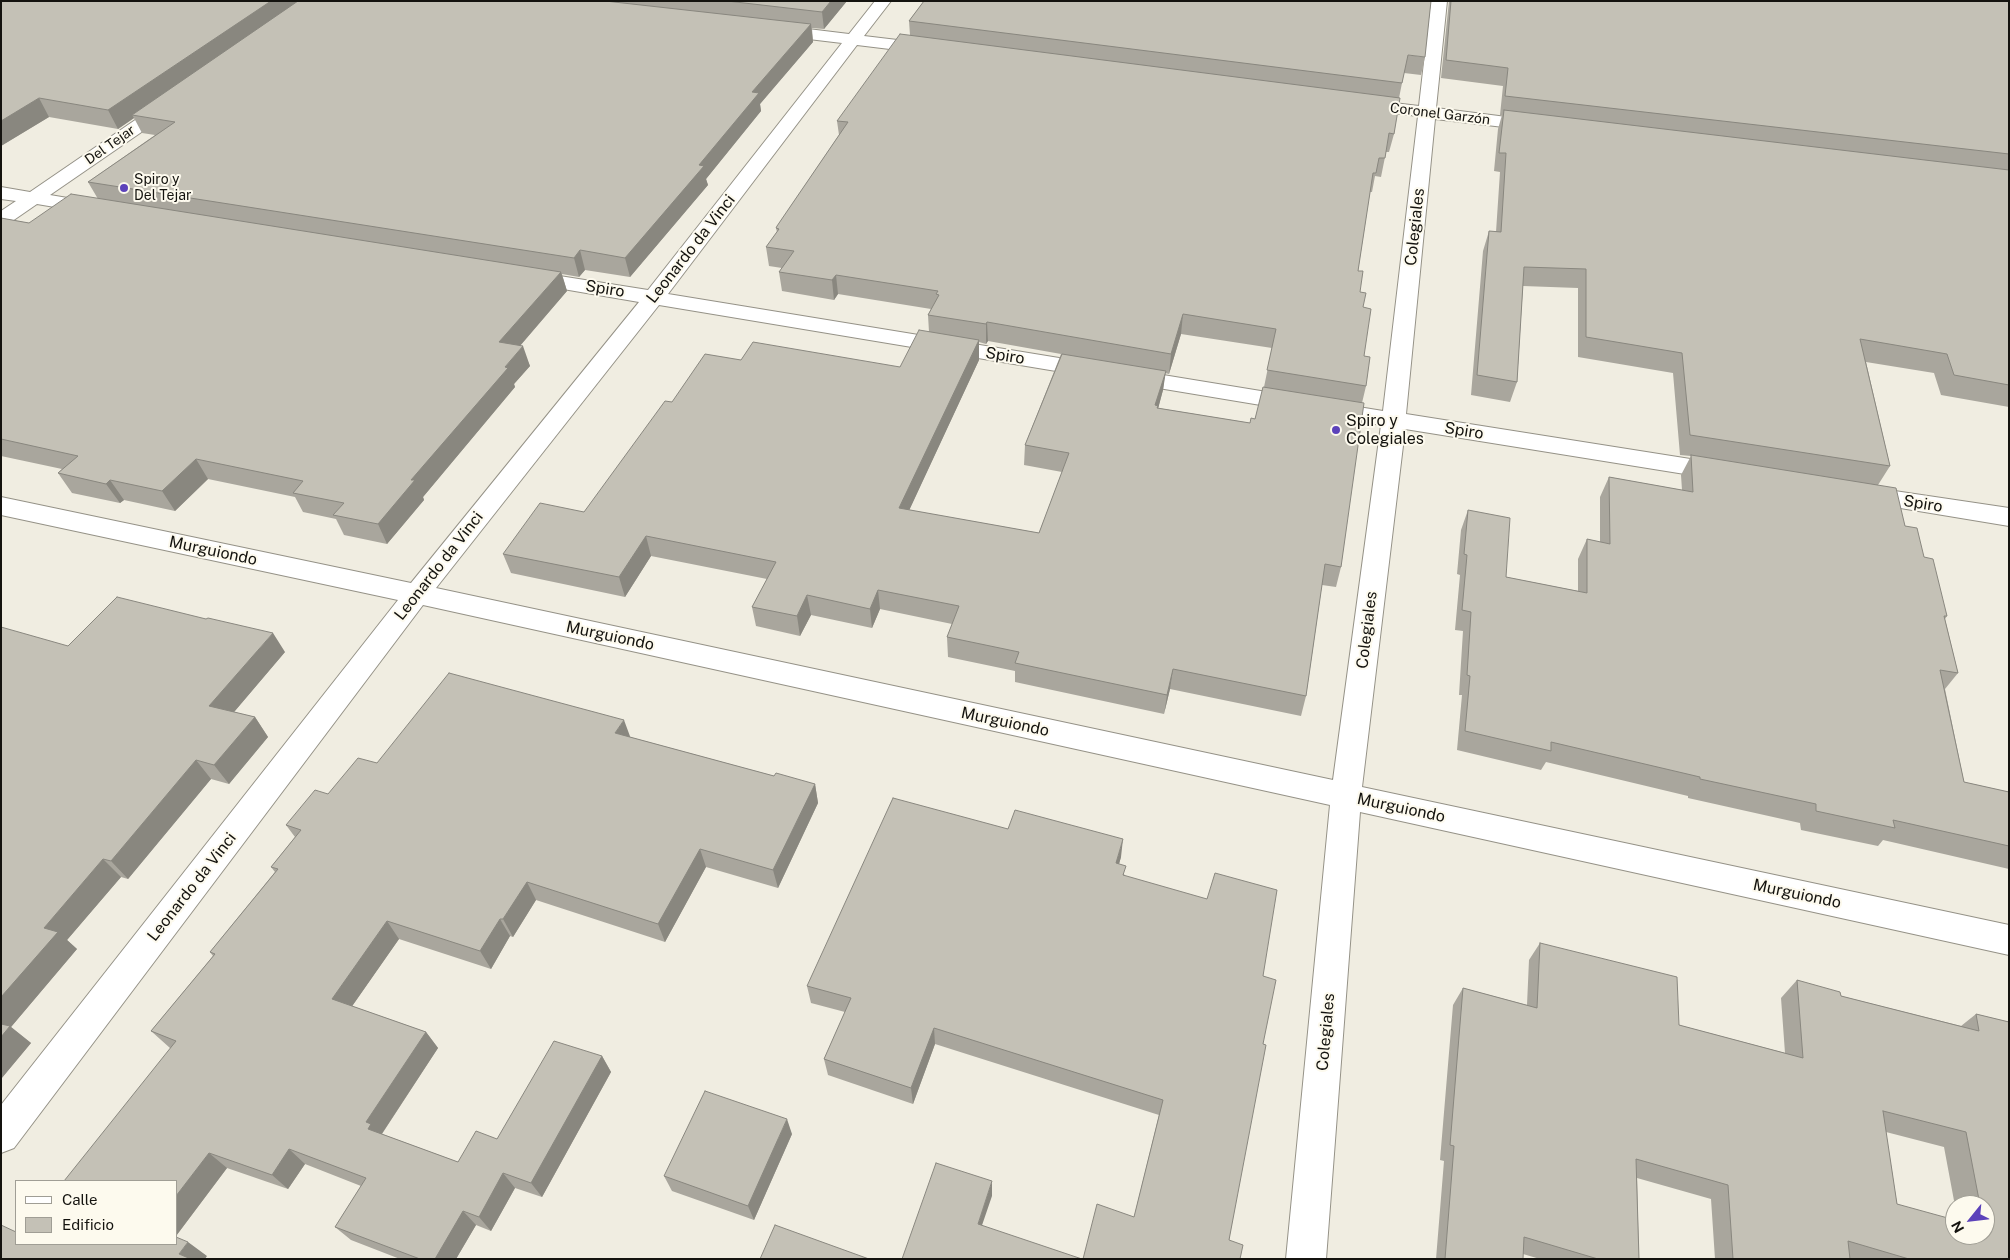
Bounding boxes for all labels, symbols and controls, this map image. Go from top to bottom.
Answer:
street label: Coronel Garzón [1389,100,1491,128]
street label: Del Tejar [82,122,138,168]
place label: Spiro y Del Tejar [134,172,191,204]
marker: Spiro y Del Tejar [118,182,130,194]
street label: Colegiales [1401,187,1429,267]
street label: Leonardo da Vinci [643,191,739,307]
street label: Spiro [584,276,626,302]
street label: Spiro [984,343,1026,369]
place label: Spiro y Colegiales [1346,411,1424,449]
street label: Spiro [1443,418,1485,444]
marker: Spiro y Colegiales [1330,424,1342,436]
street label: Spiro [1902,491,1944,517]
street label: Leonardo da Vinci [391,508,487,624]
street label: Murguiondo [167,532,259,570]
street label: Colegiales [1353,590,1381,670]
street label: Murguiondo [564,617,656,655]
street label: Murguiondo [959,703,1051,741]
street label: Murguiondo [1355,789,1447,827]
street label: Leonardo da Vinci [144,829,240,945]
street label: Murguiondo [1751,875,1843,913]
street label: Colegiales [1313,992,1339,1072]
legend [15,1180,178,1245]
text: Calle [62,1191,98,1208]
north arrow [1945,1195,1995,1245]
text: Edificio [62,1216,114,1233]
text: N [1948,1218,1967,1235]

